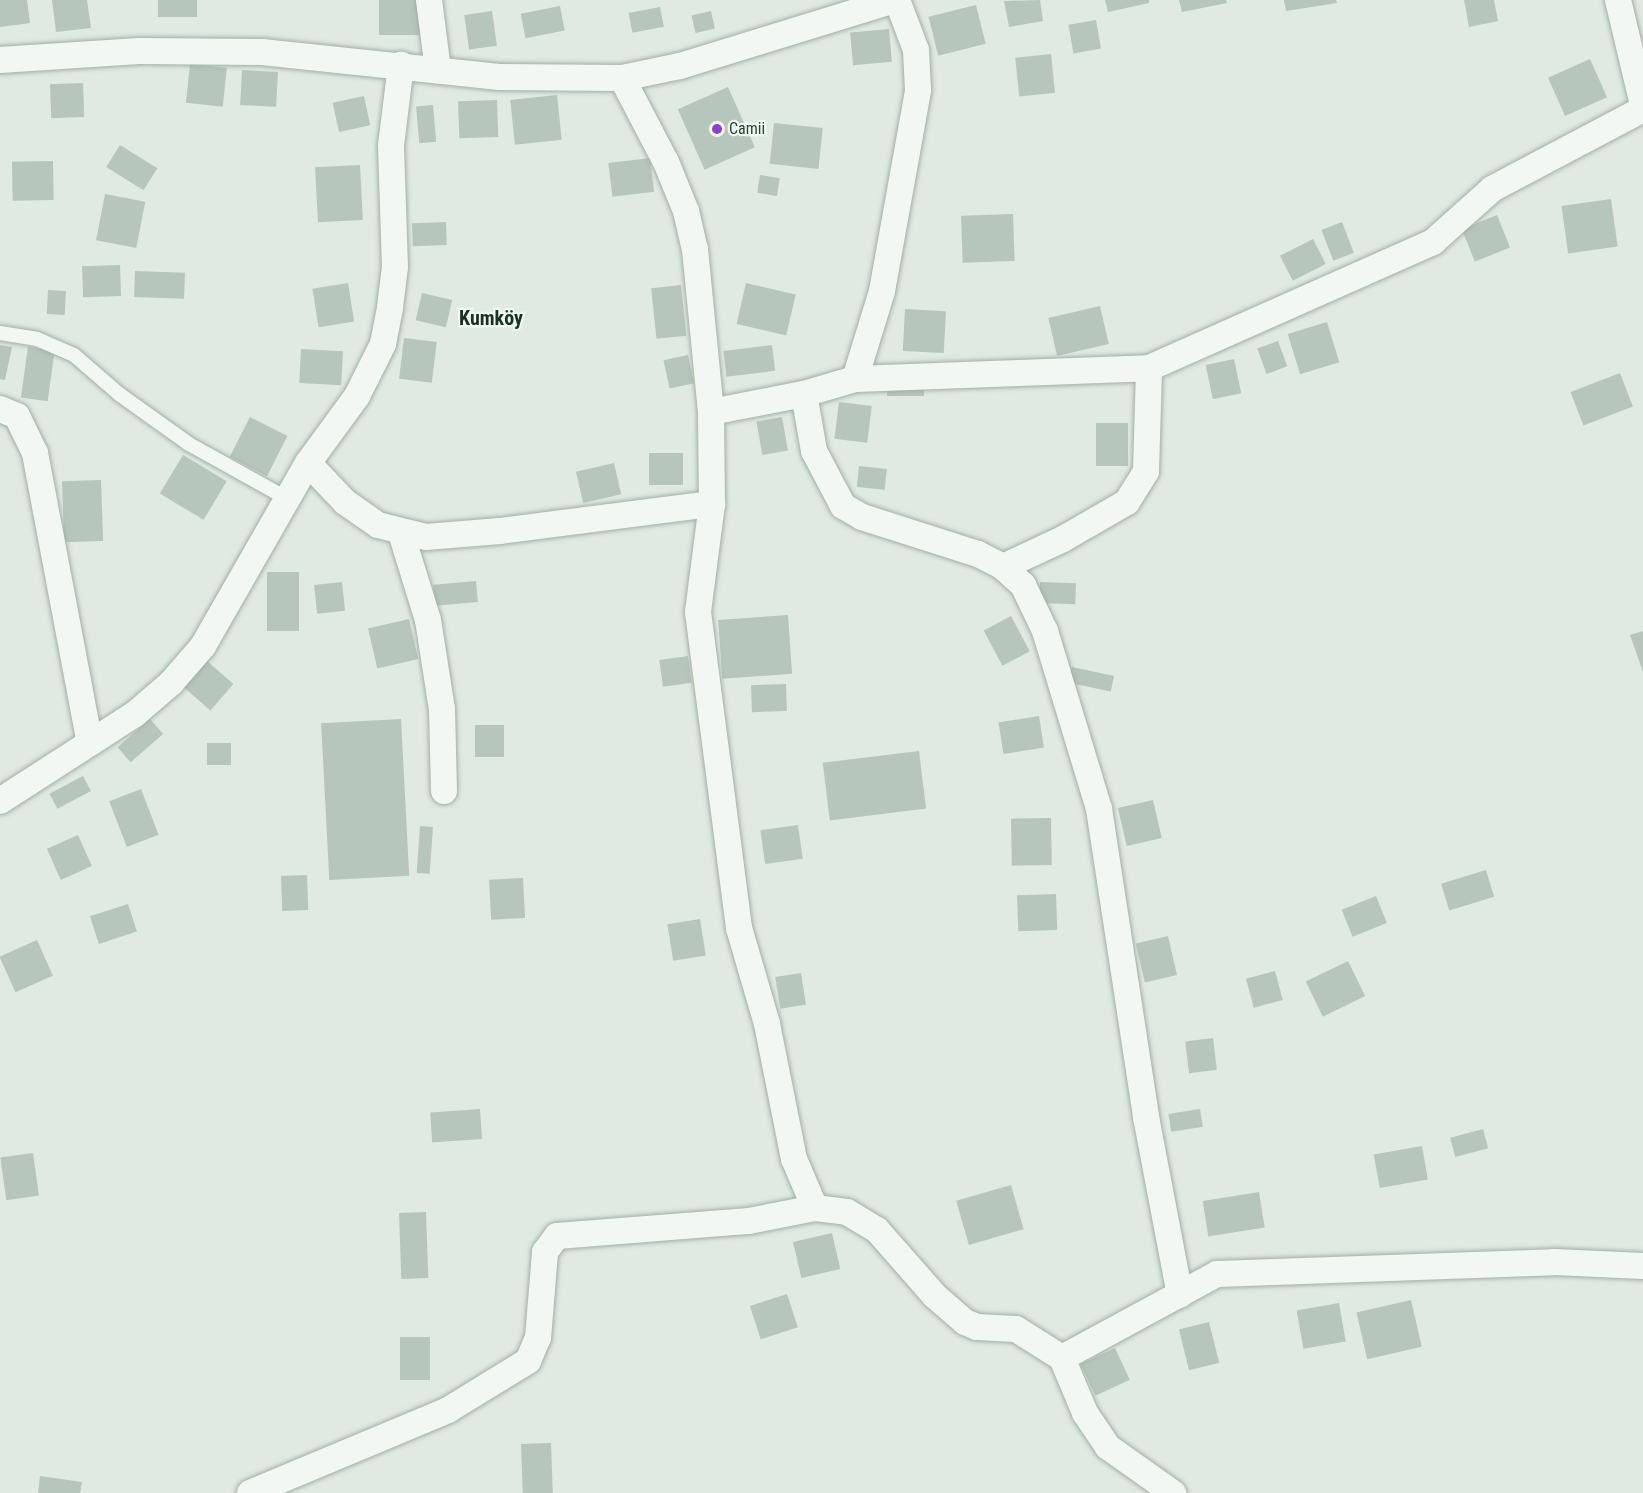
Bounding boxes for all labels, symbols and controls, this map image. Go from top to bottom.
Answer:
place label: Camii [729,119,765,139]
marker: Camii [710,122,724,136]
district label: Kumköy [459,306,523,330]

